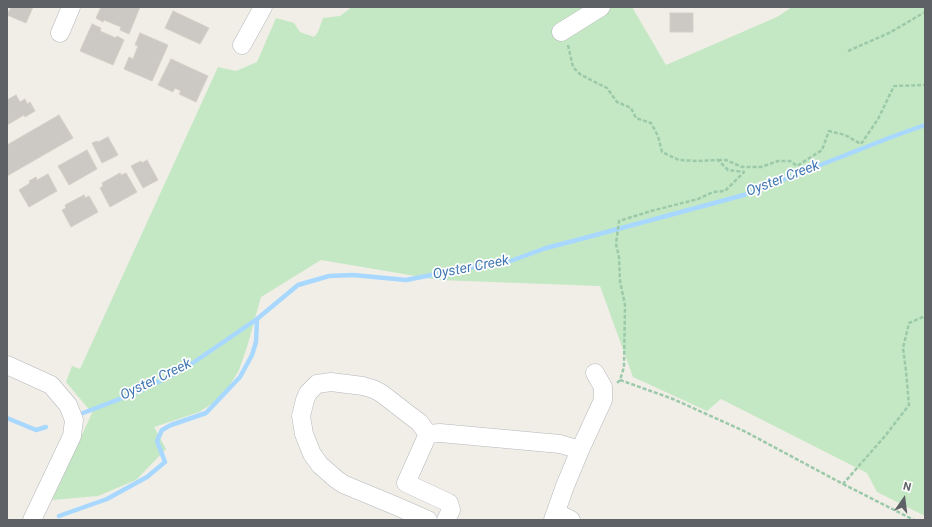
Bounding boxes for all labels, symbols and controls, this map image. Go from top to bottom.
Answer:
water label: Oyster Creek [744,157,822,201]
water label: Oyster Creek [432,252,510,284]
water label: Oyster Creek [118,356,194,404]
north arrow [884,479,924,519]
text: N [902,480,912,494]

